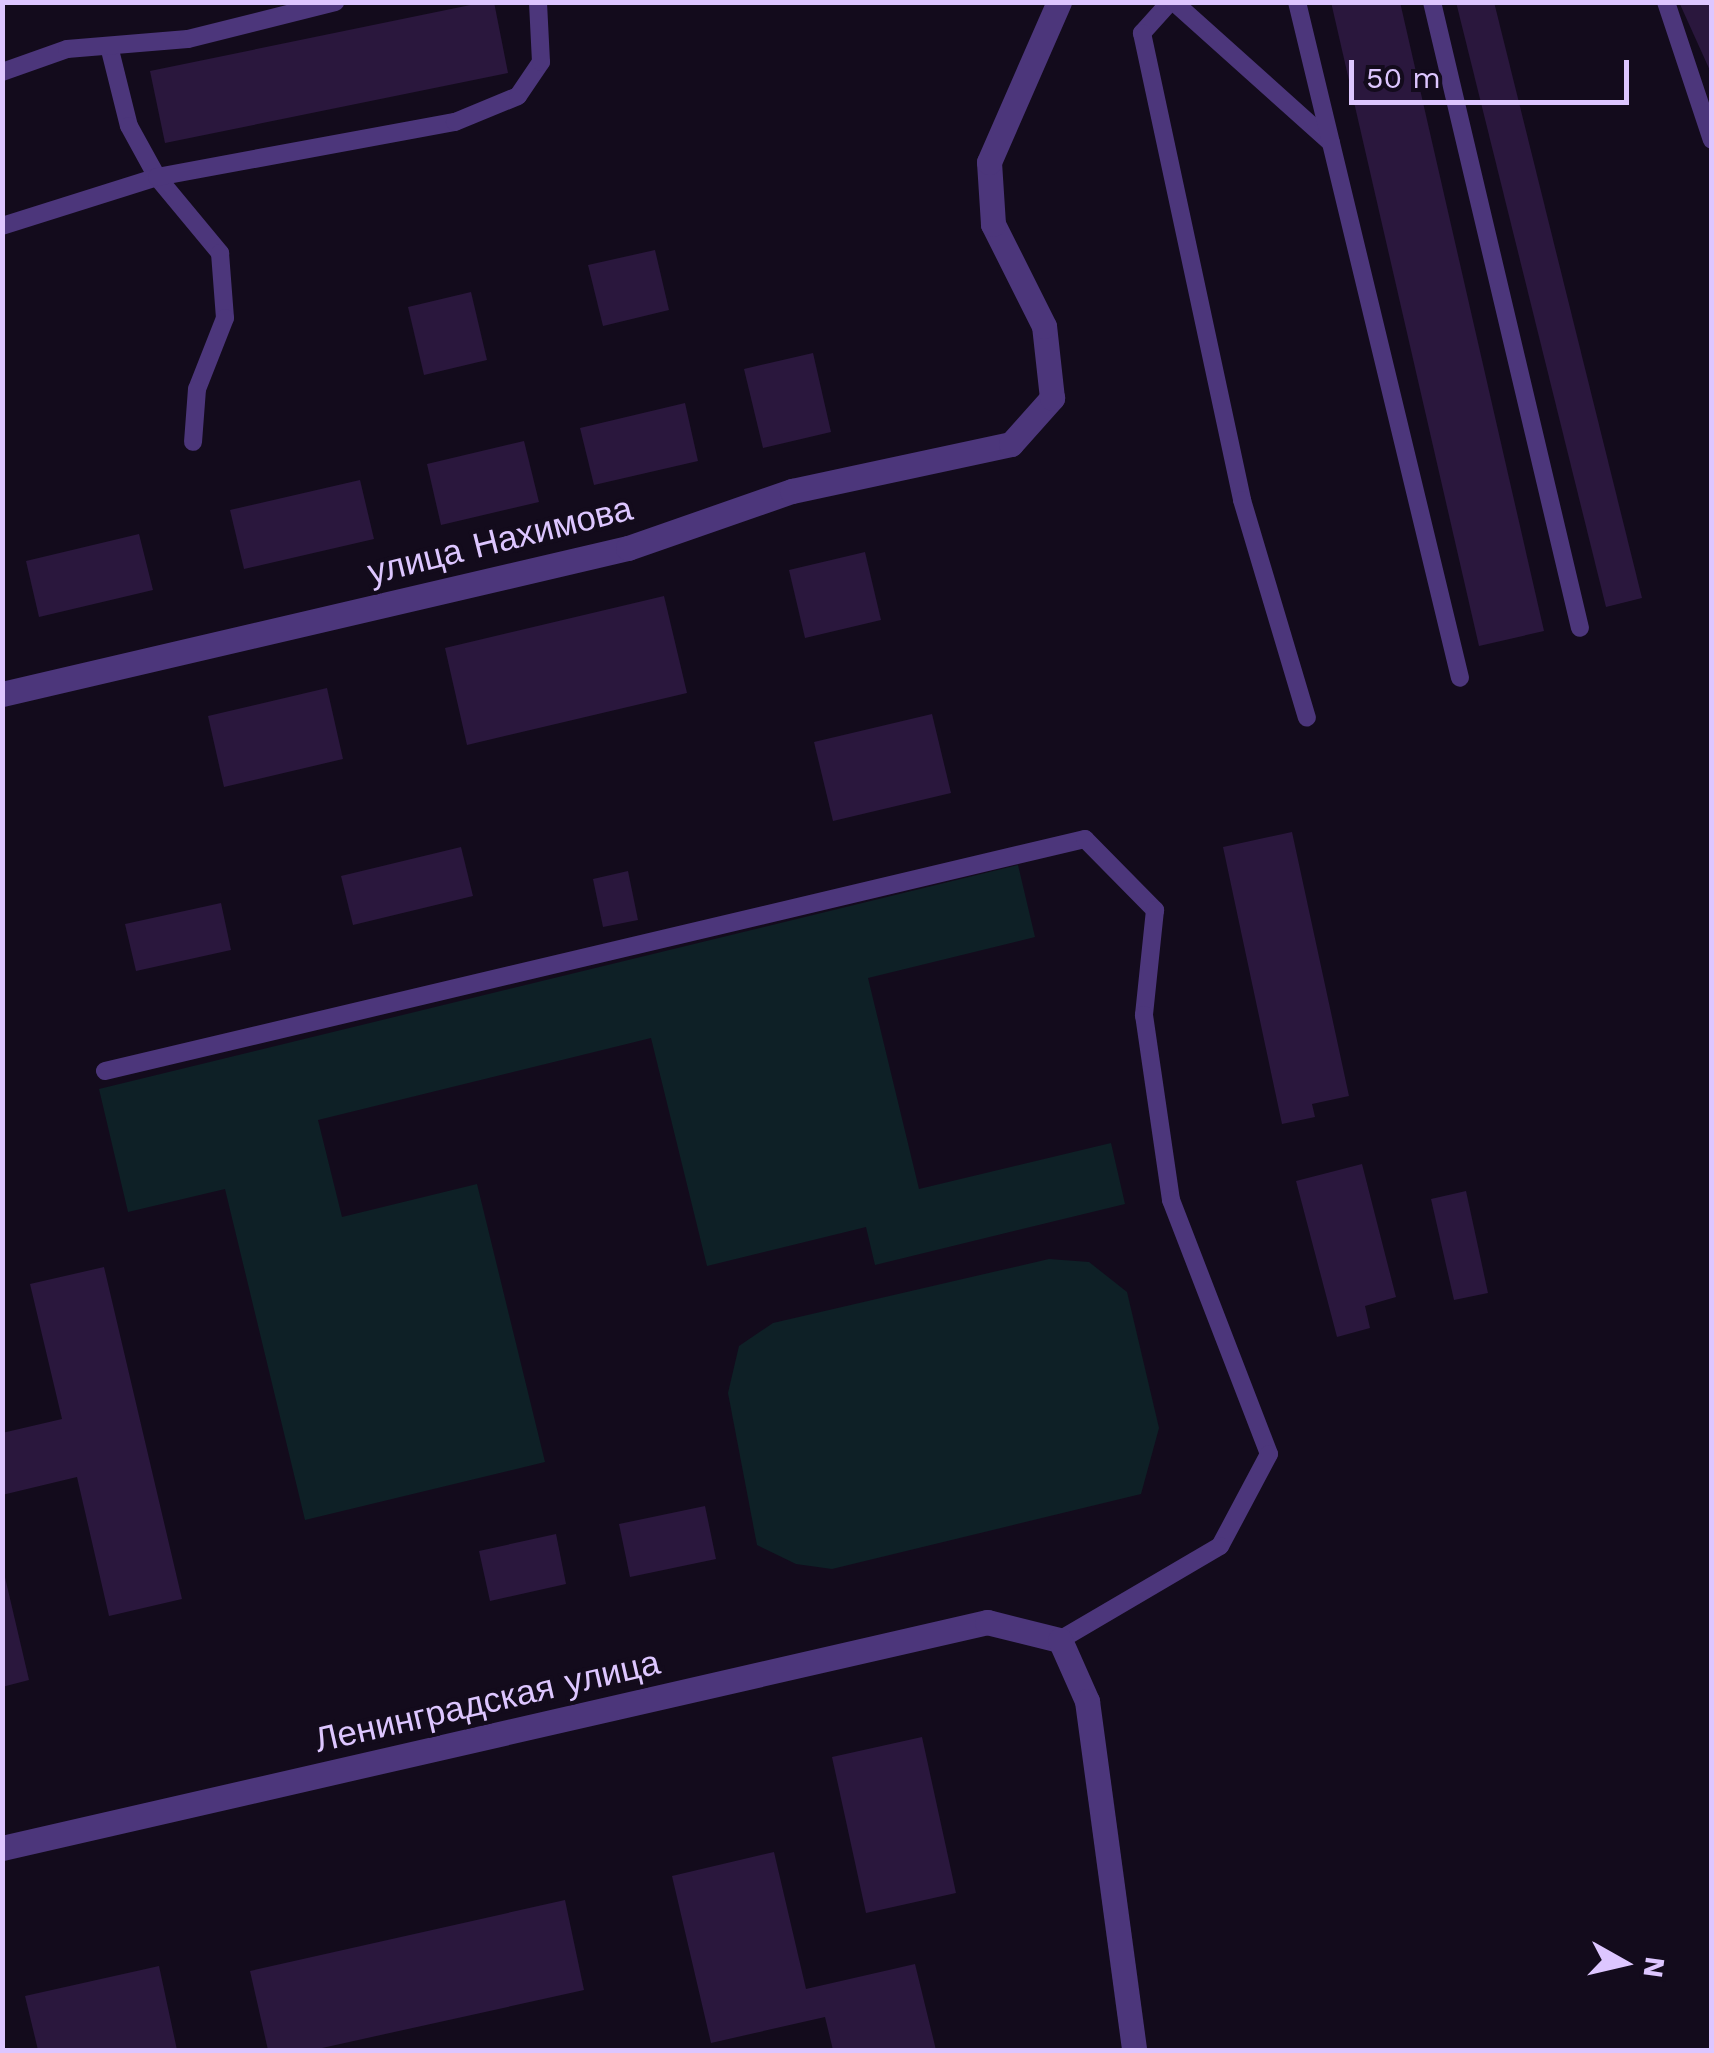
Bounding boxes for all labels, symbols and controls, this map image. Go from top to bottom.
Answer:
scale bar [1354,40,1634,102]
text: 50 m [1366,60,1441,95]
street label: улица Нахимова [363,487,637,593]
street label: Ленинградская улица [310,1641,664,1761]
north arrow [1574,1913,1674,2013]
text: N [1636,1955,1672,1980]

